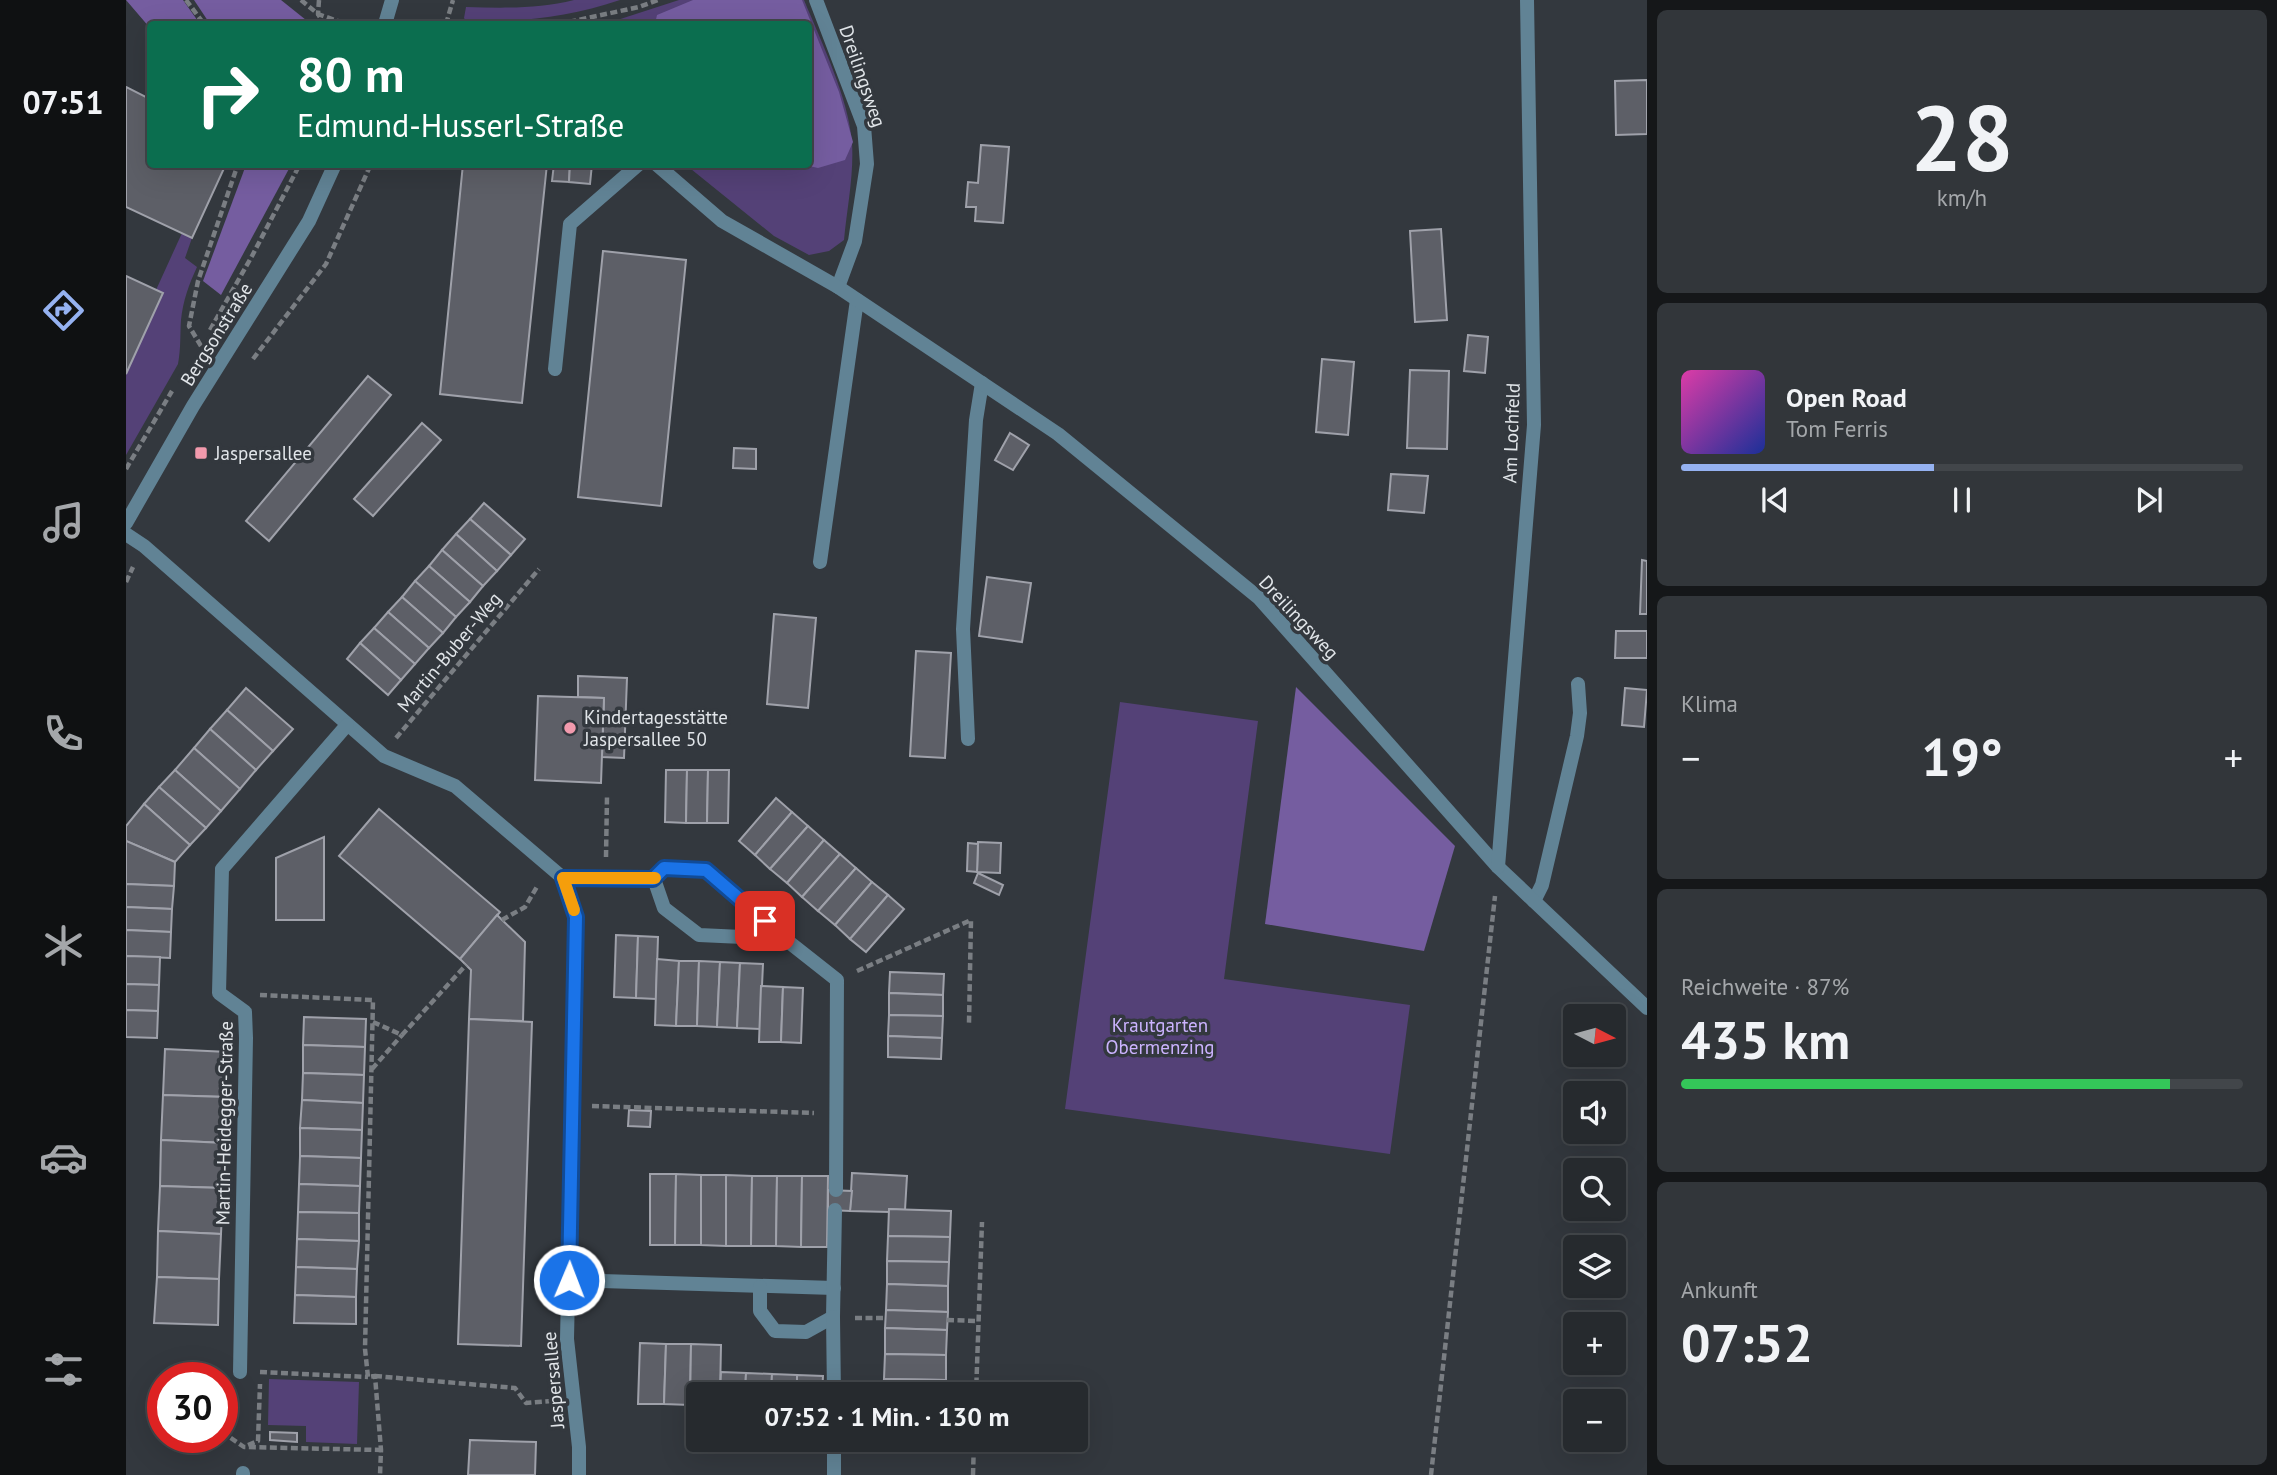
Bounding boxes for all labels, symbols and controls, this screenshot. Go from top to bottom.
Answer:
street label: Dreilingsweg [834,22,892,130]
text: 80 m [297,42,404,106]
icon: right [182,49,273,140]
text: 28 [1910,78,2014,196]
text: 07:51 [22,81,104,123]
text: Edmund-Husserl-Straße [297,104,624,146]
text: km/h [1937,183,1987,212]
street label: Bergsonstraße [175,278,257,390]
icon: directions [39,286,88,335]
text: Open Road [1786,381,1907,414]
street label: Am Lochfeld [1497,382,1525,484]
text: Tom Ferris [1786,414,1888,443]
place label: Jaspersallee [214,441,312,465]
marker: Jaspersallee [193,445,209,461]
icon: previous [1756,481,1794,519]
icon: pause [1943,481,1981,519]
icon: next [2130,481,2168,519]
icon: music [39,498,88,547]
street label: Dreilingsweg [1254,570,1344,664]
street label: Martin-Buber-Weg [392,587,506,717]
text: Klima [1681,689,1738,718]
place label: Kindertagesstätte Jaspersallee 50 [583,705,728,751]
icon: phone [39,709,88,758]
marker: Kindertagesstätte Jaspersallee 50 [562,720,578,736]
text: 19° [1921,723,2003,790]
text: − [1681,733,1700,782]
text: + [2224,733,2243,782]
pin [735,891,795,951]
icon: arrive [746,902,784,940]
icon: climate [39,921,88,970]
text: Reichweite · 87% [1681,972,1849,1001]
north arrow [1563,1004,1626,1068]
map controls [1563,1004,1626,1452]
text: 435 km [1681,1006,1850,1073]
park label: Krautgarten Obermenzing [1105,1013,1215,1059]
street label: Martin-Heidegger-Straße [210,1021,238,1225]
button: sound [1563,1081,1626,1144]
icon: car [39,1133,88,1182]
button: search [1563,1158,1626,1221]
button: layers [1563,1235,1626,1298]
position arrow [532,1243,606,1317]
text: Ankunft [1681,1275,1758,1304]
text: 07:52 [1681,1309,1813,1376]
button: + [1563,1312,1626,1375]
street label: Jaspersallee [537,1331,569,1430]
icon: filters [39,1345,88,1394]
speed limit sign: 30 [147,1362,238,1453]
button: − [1563,1389,1626,1452]
text: 07:52 · 1 Min. · 130 m [764,1400,1010,1433]

